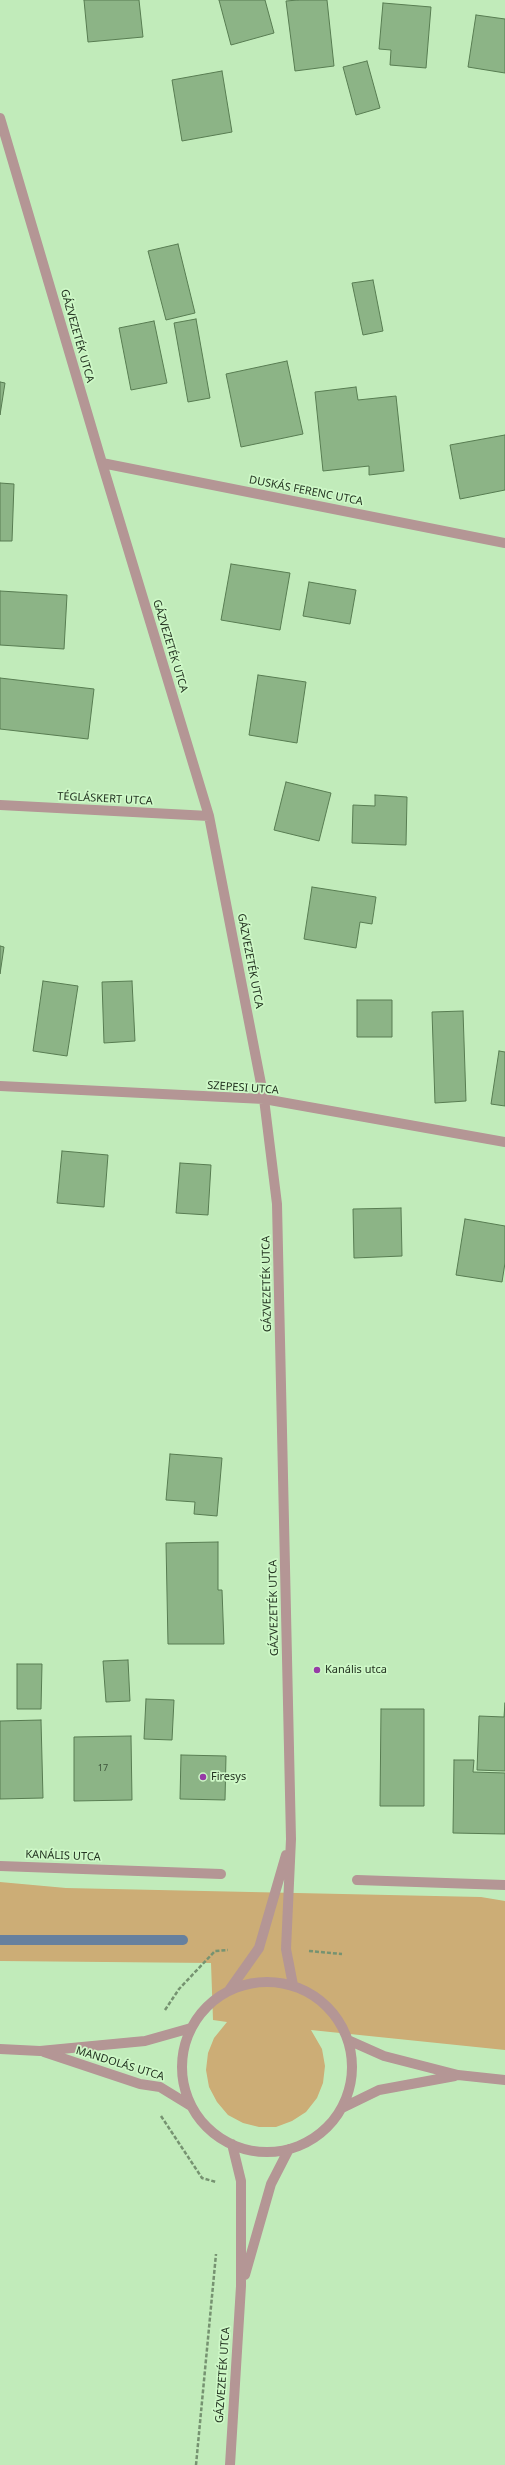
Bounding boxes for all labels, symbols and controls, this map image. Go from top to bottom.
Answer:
street label: GÁZVEZETÉK UTCA [57,288,97,384]
street label: DUSKÁS FERENC UTCA [248,473,364,509]
street label: GÁZVEZETÉK UTCA [150,598,190,694]
street label: TÉGLÁSKERT UTCA [57,790,153,808]
street label: GÁZVEZETÉK UTCA [234,912,266,1010]
street label: SZEPESI UTCA [207,1079,279,1097]
street label: GÁZVEZETÉK UTCA [260,1236,274,1332]
street label: GÁZVEZETÉK UTCA [267,1560,281,1656]
place label: Kanális utca [325,1663,387,1677]
marker: Kanális utca [312,1665,322,1675]
house number: 17 [98,1763,108,1773]
place label: Firesys [211,1770,246,1784]
marker: Firesys [198,1772,208,1782]
street label: KANÁLIS UTCA [25,1848,101,1864]
street label: MANDOLÁS UTCA [74,2044,166,2084]
street label: GÁZVEZETÉK UTCA [213,2327,233,2423]

